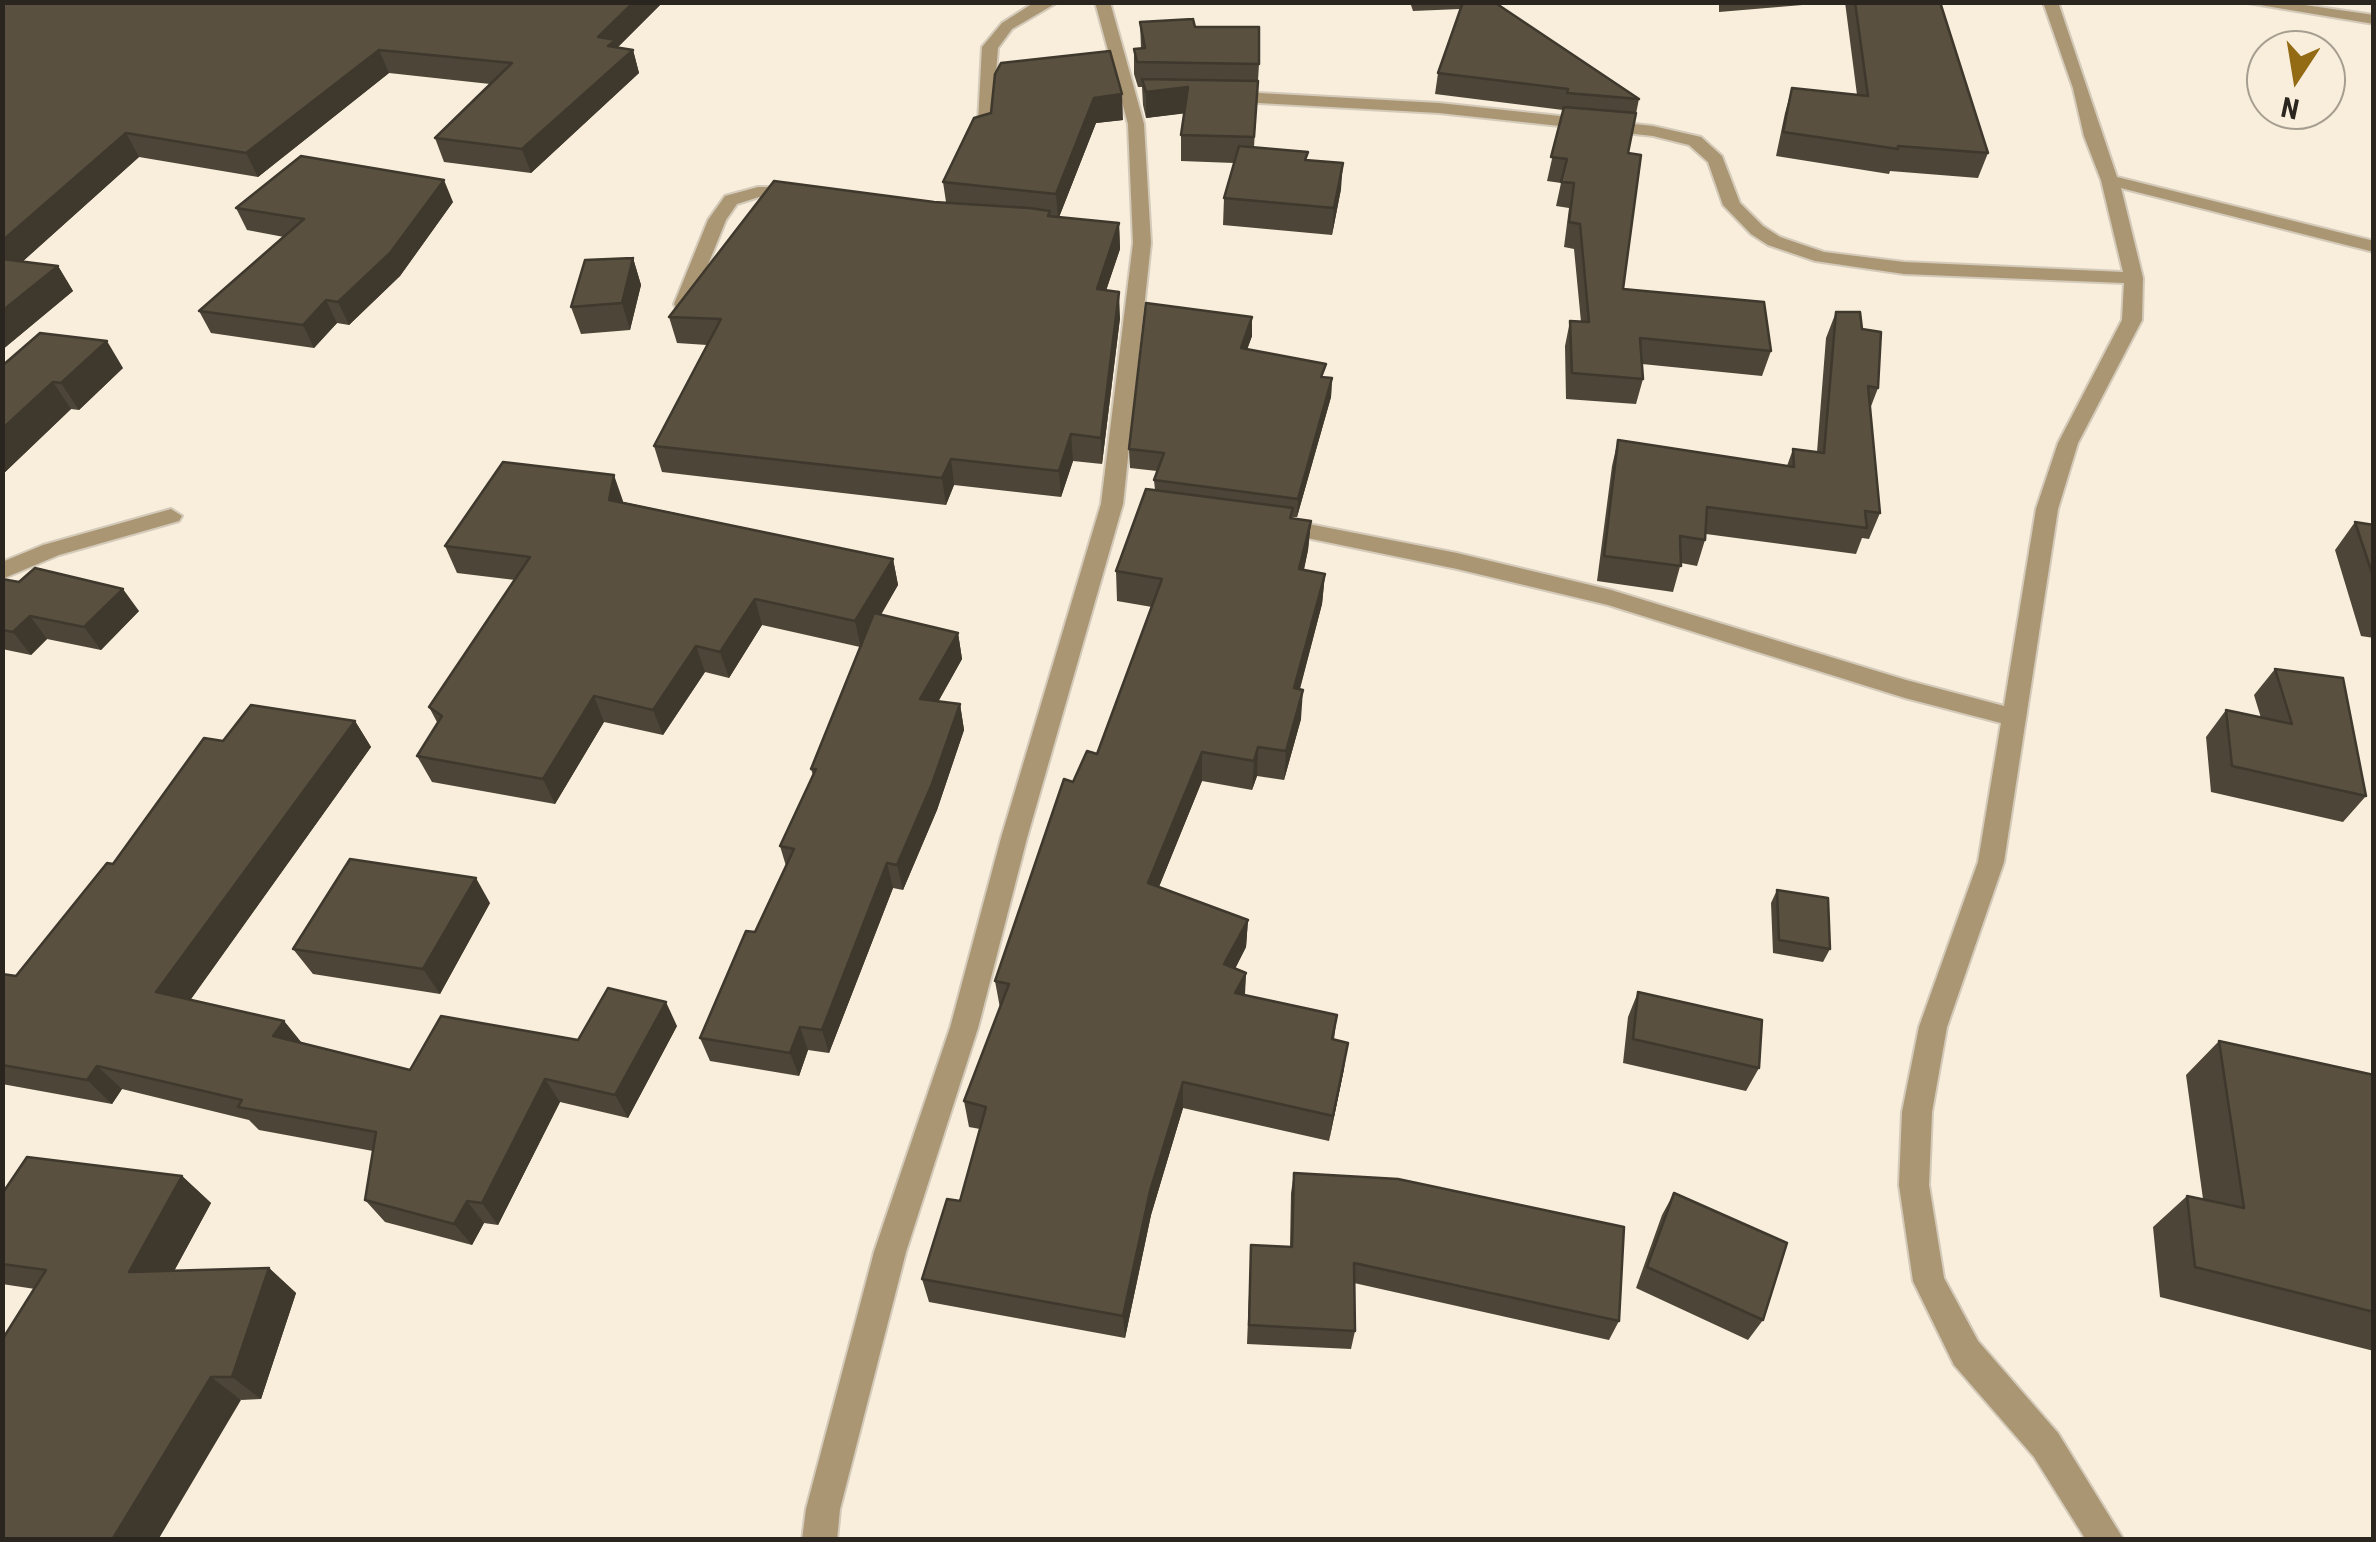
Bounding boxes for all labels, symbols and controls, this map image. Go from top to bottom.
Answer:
north arrow [2246,30,2346,130]
text: N [2278,90,2302,126]

